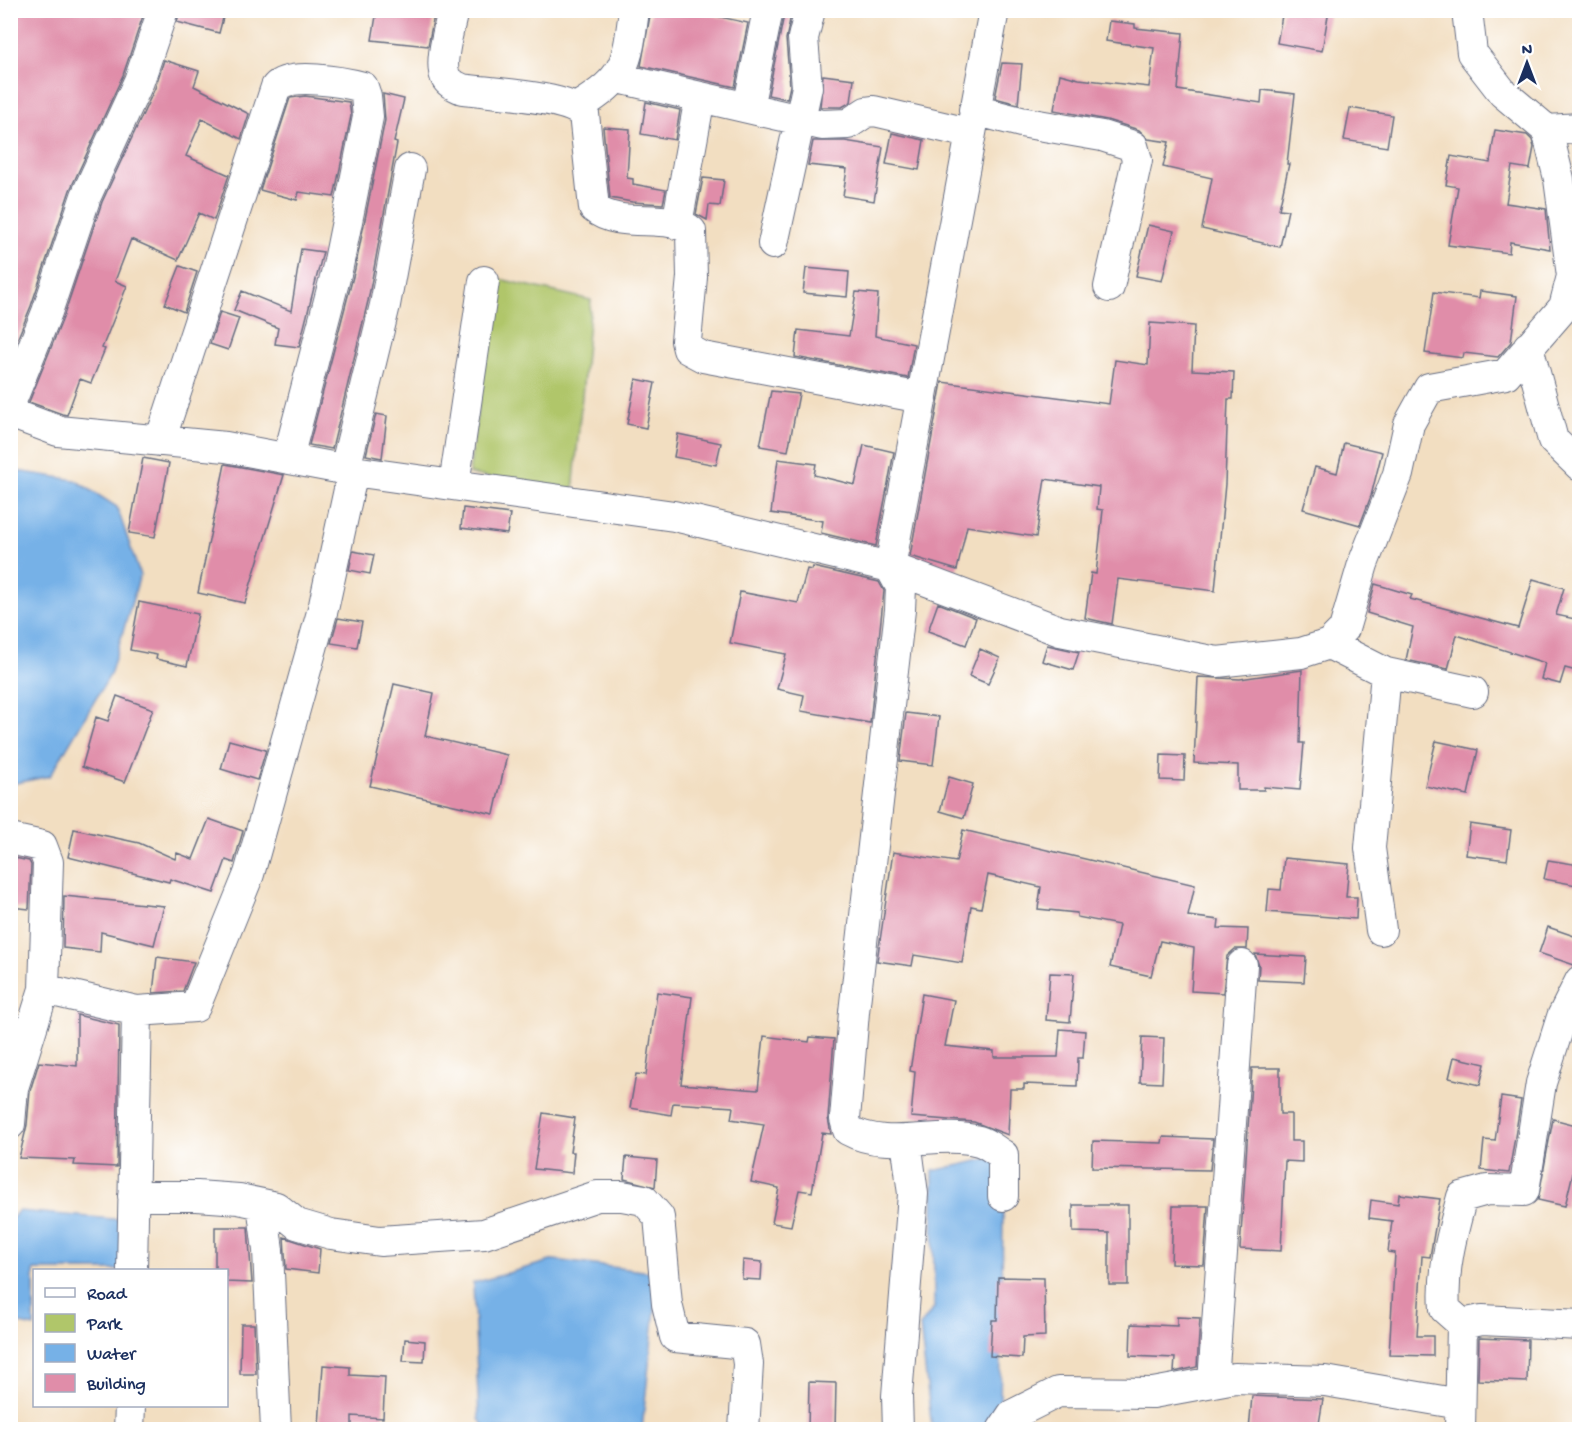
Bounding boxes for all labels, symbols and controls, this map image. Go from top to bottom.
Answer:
north arrow [1497,33,1557,93]
text: N [1522,42,1533,61]
legend [33,1269,228,1407]
text: Road [87,1285,128,1306]
text: Park [86,1315,123,1336]
text: Water [87,1345,137,1366]
text: Building [86,1375,146,1396]

